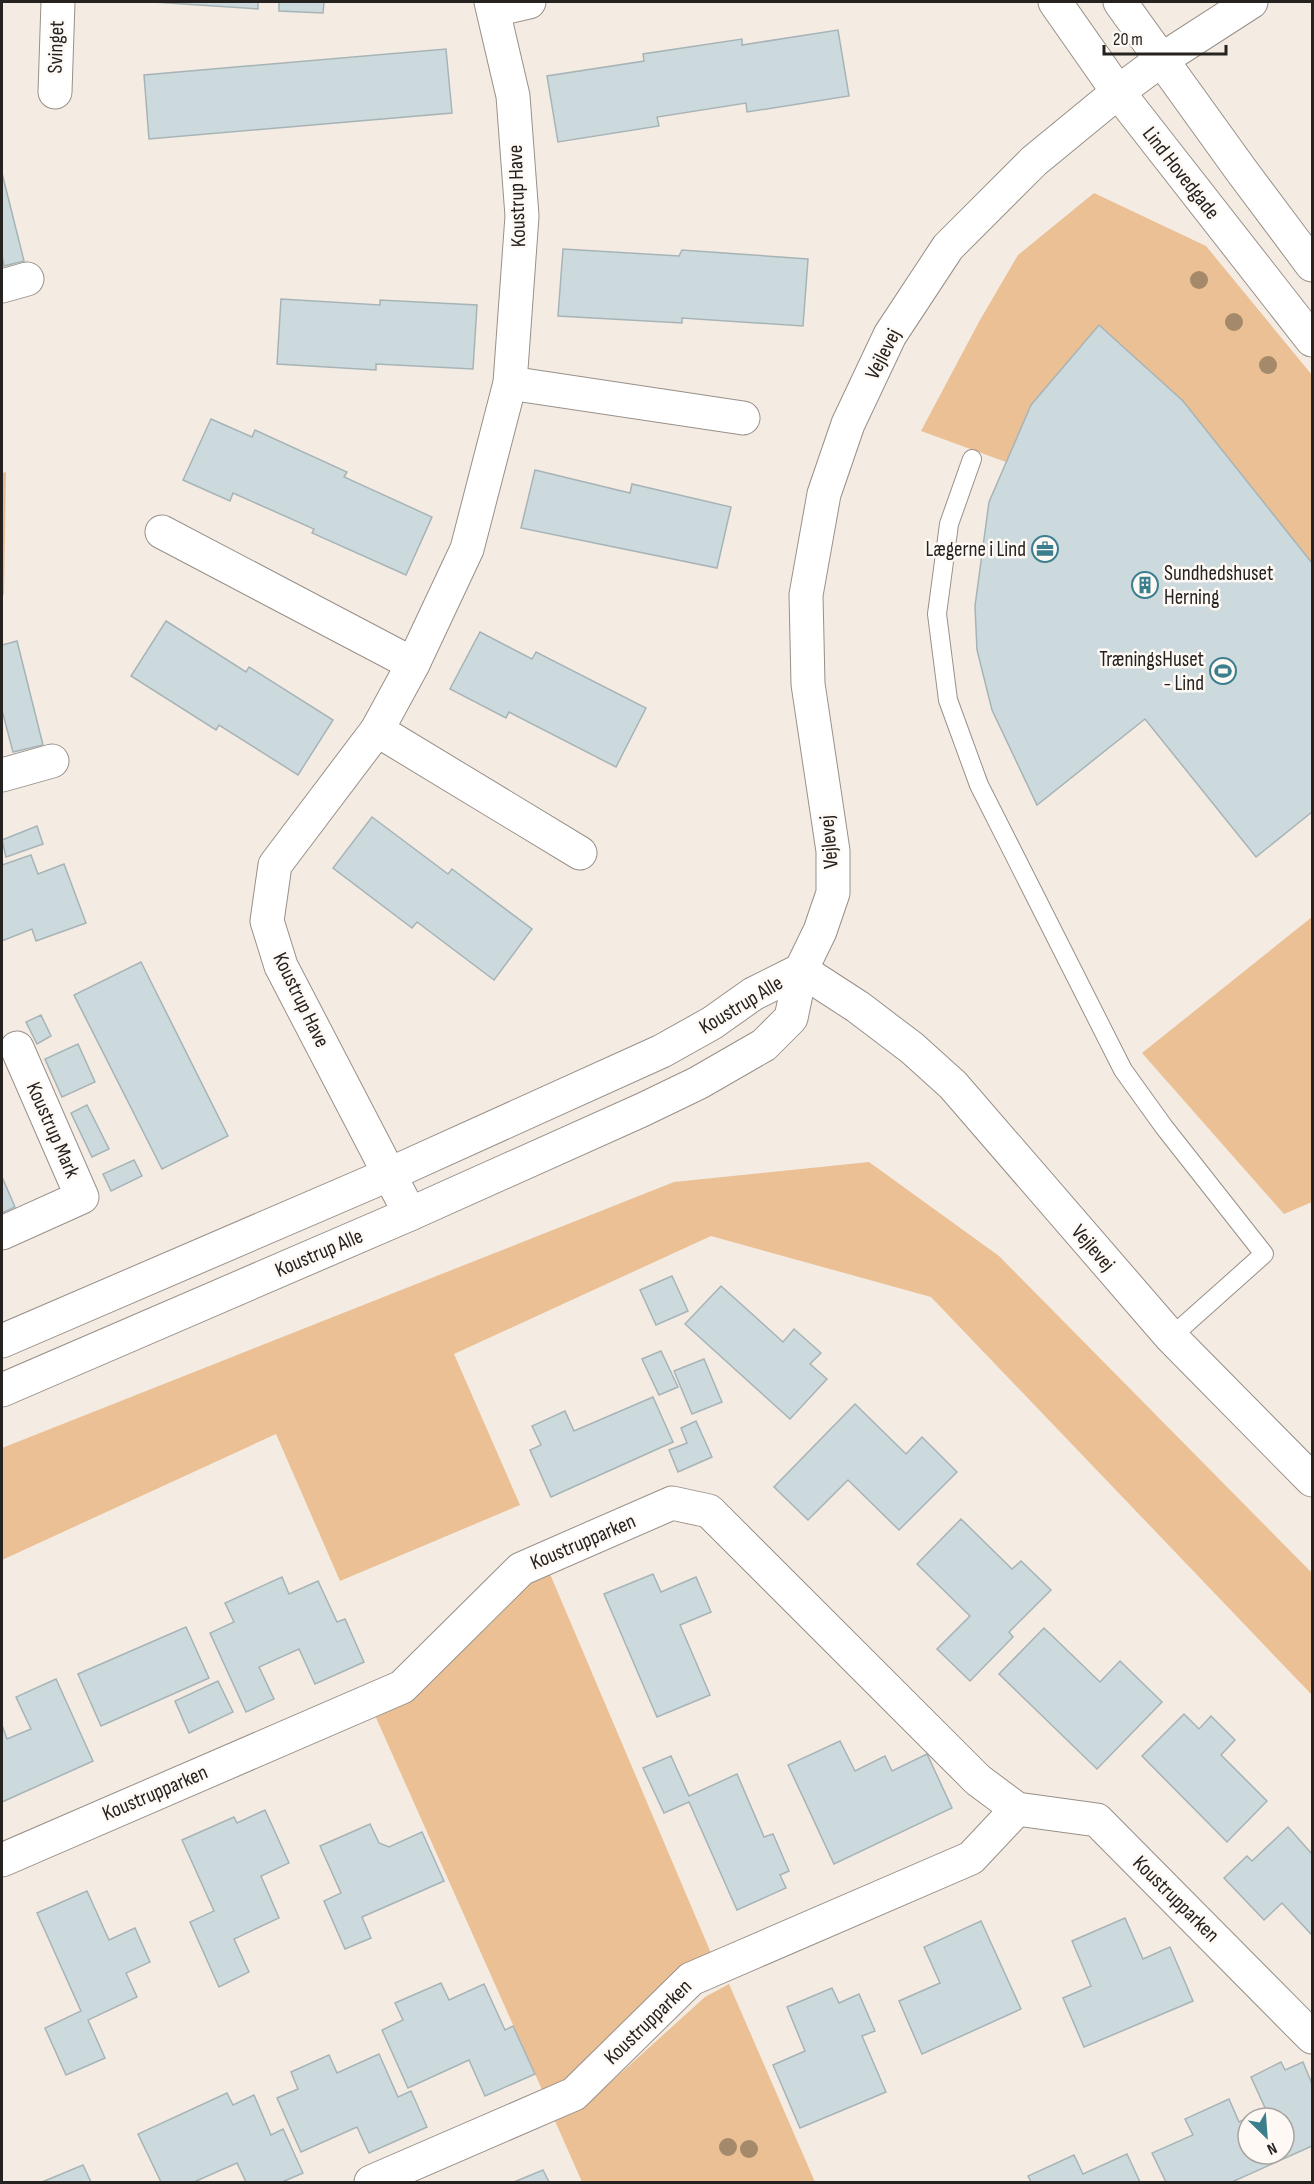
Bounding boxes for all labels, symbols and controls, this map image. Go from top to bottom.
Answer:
scale bar [1104,18,1226,56]
street label: Svinget [43,20,69,74]
text: 20 m [1113,29,1143,50]
street label: Lind Hovedgade [1137,122,1225,224]
street label: Koustrup Have [503,144,531,248]
street label: Vejlevej [860,325,906,383]
office icon: Lægerne i Lind [1030,534,1060,564]
place label: Lægerne i Lind [925,537,1026,562]
place label: Sundhedshuset Herning [1164,561,1273,610]
building icon: Sundhedshuset Herning [1130,570,1160,600]
place label: TræningsHuset - Lind [1099,647,1204,696]
sports icon: TræningsHuset - Lind [1208,656,1238,686]
street label: Vejlevej [814,814,844,870]
street label: Koustrup Have [267,948,335,1052]
street label: Koustrup Alle [695,970,787,1040]
street label: Koustrup Mark [21,1078,85,1182]
street label: Vejlevej [1066,1220,1120,1276]
street label: Koustrup Alle [271,1223,367,1283]
street label: Koustrupparken [527,1509,639,1575]
street label: Koustrupparken [99,1760,211,1826]
street label: Koustrupparken [1128,1851,1224,1947]
street label: Koustrupparken [599,1974,697,2070]
north arrow [1236,2106,1296,2166]
text: N [1264,2138,1280,2159]

